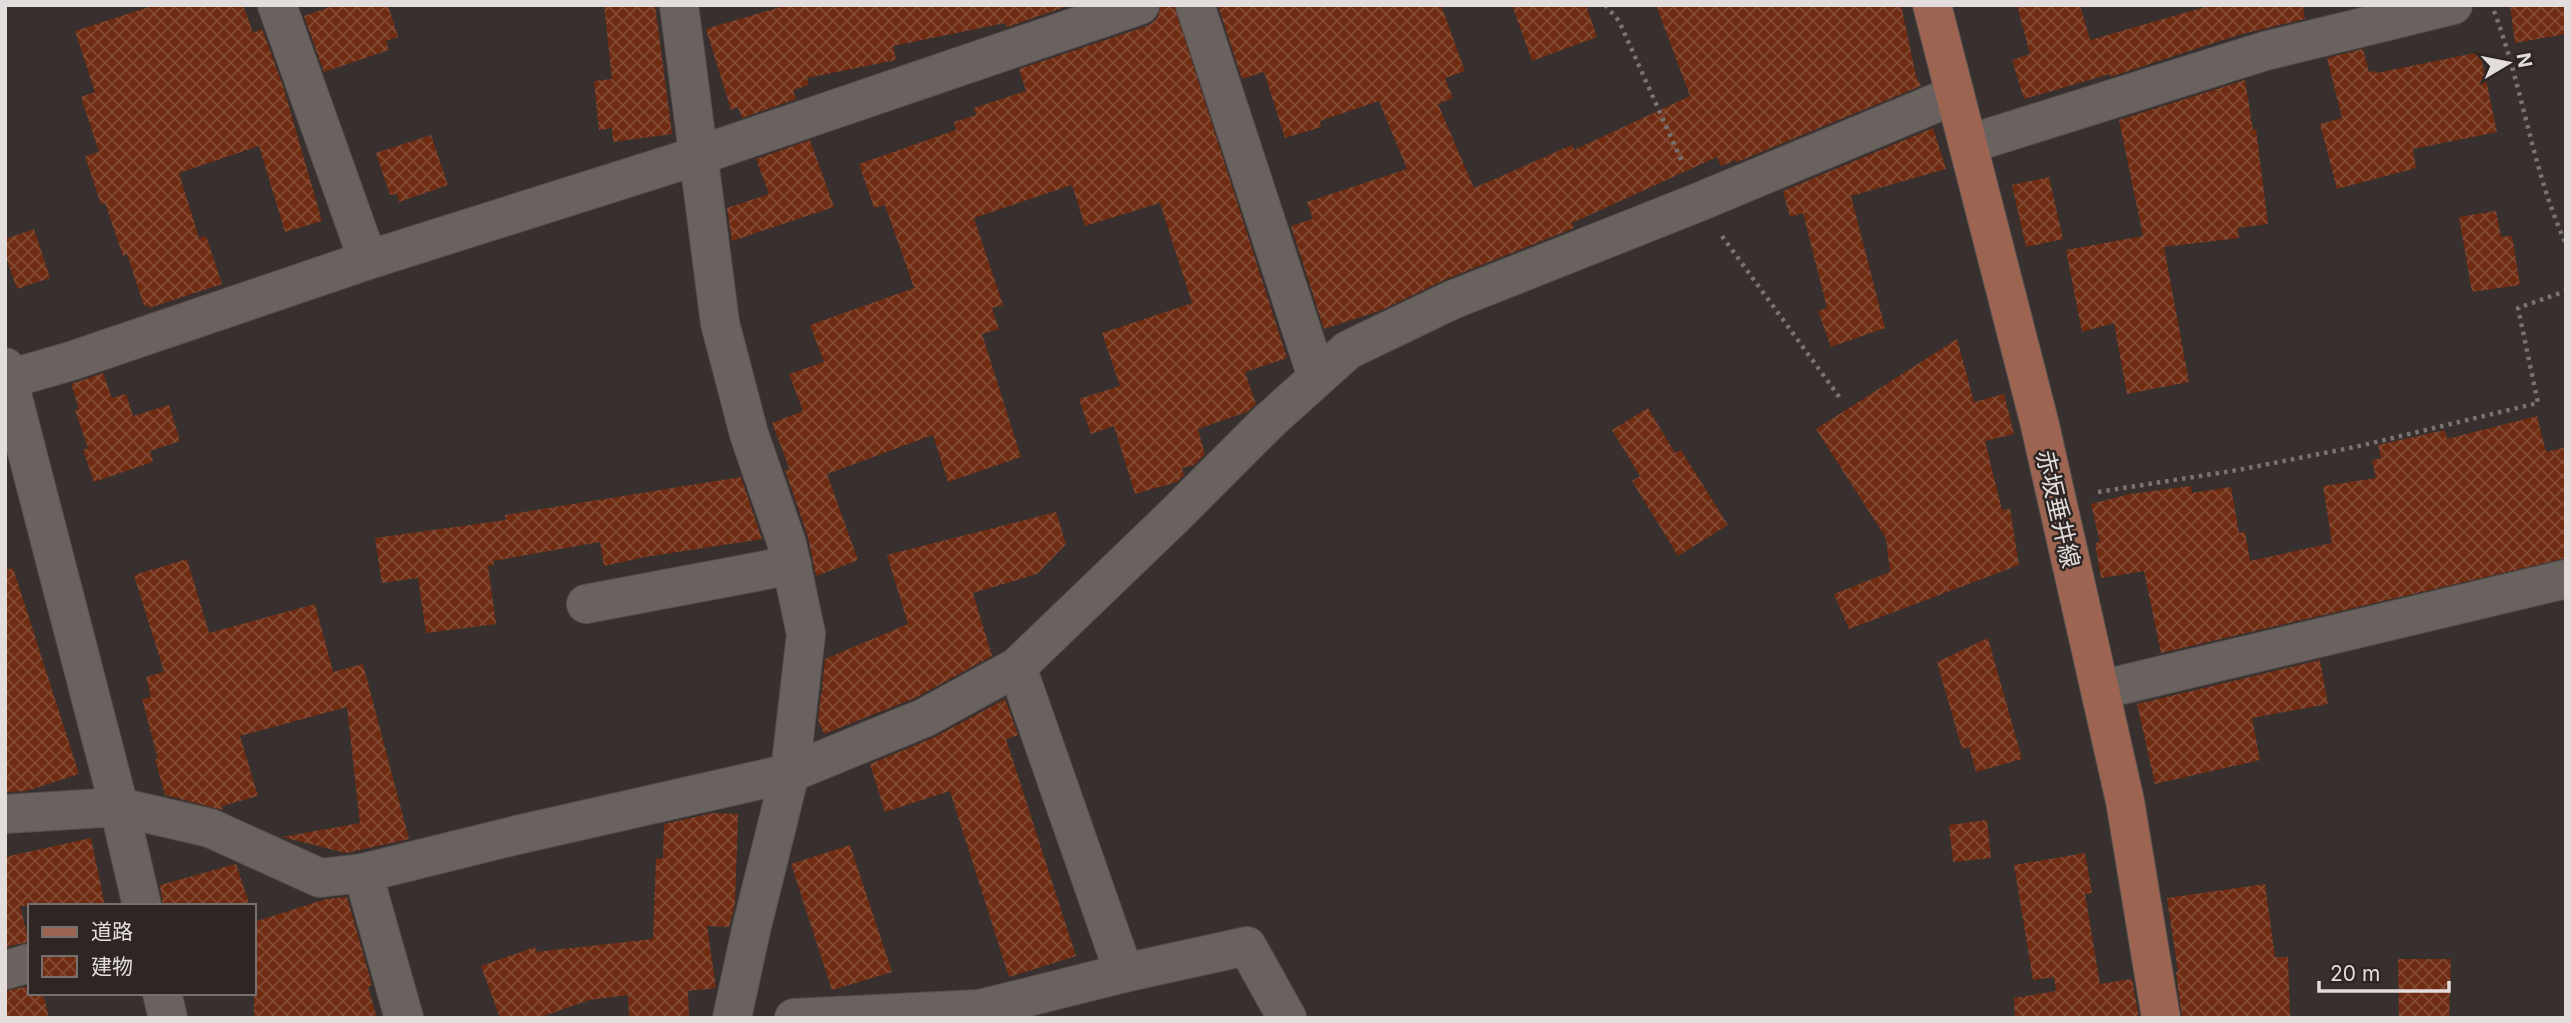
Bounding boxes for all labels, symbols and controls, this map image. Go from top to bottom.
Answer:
north arrow [2473,28,2543,98]
text: N [2512,51,2537,69]
street label: 赤坂垂井線 [2030,447,2086,571]
legend [28,904,256,995]
text: 道路 [91,919,133,944]
scale bar [2319,950,2448,994]
text: 建物 [91,954,133,979]
text: 20 m [2330,961,2380,986]

